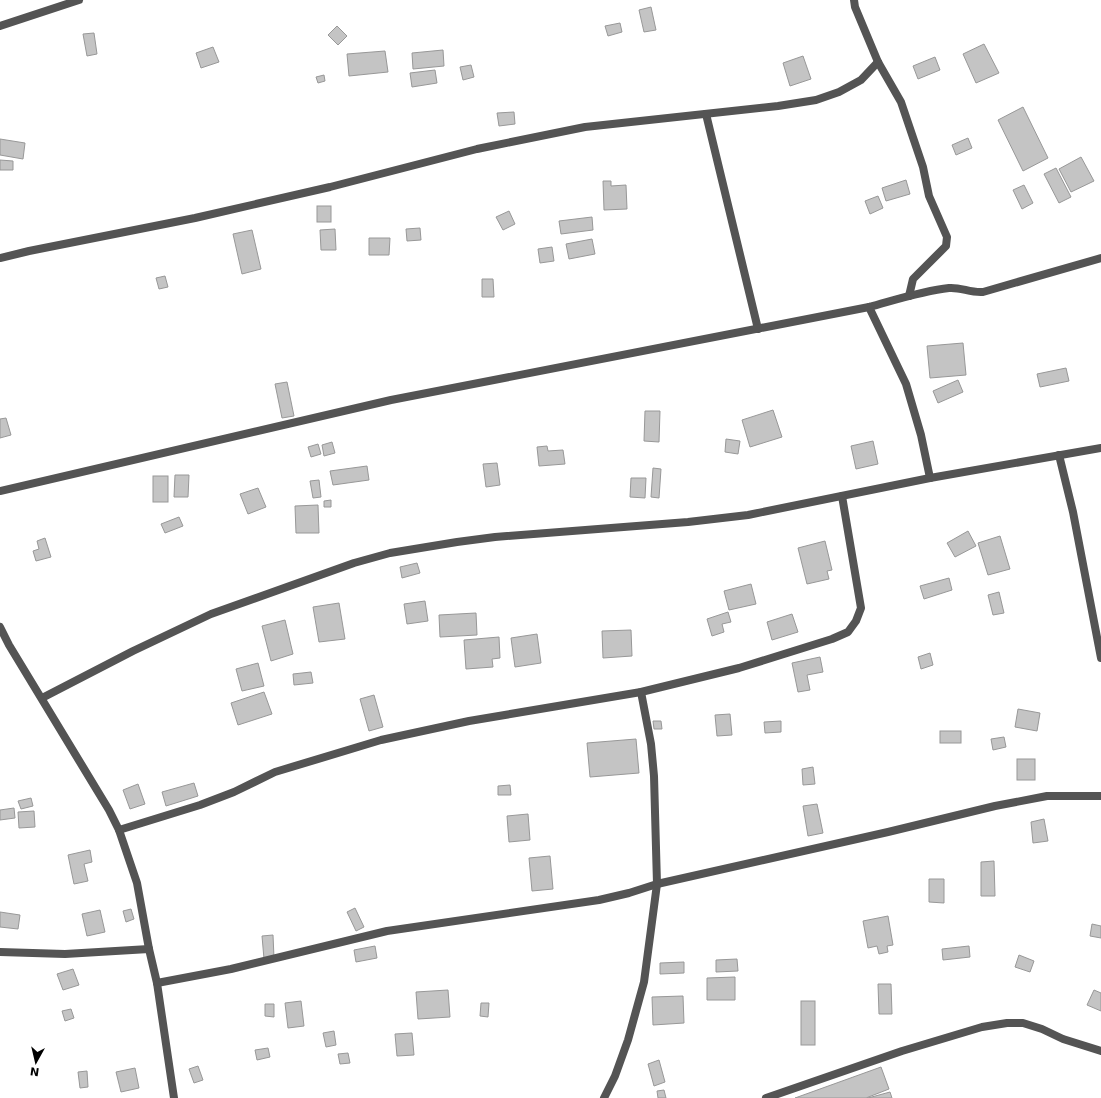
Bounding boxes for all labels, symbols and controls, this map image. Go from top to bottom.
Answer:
north arrow [16,1042,56,1082]
text: N [29,1064,40,1078]

